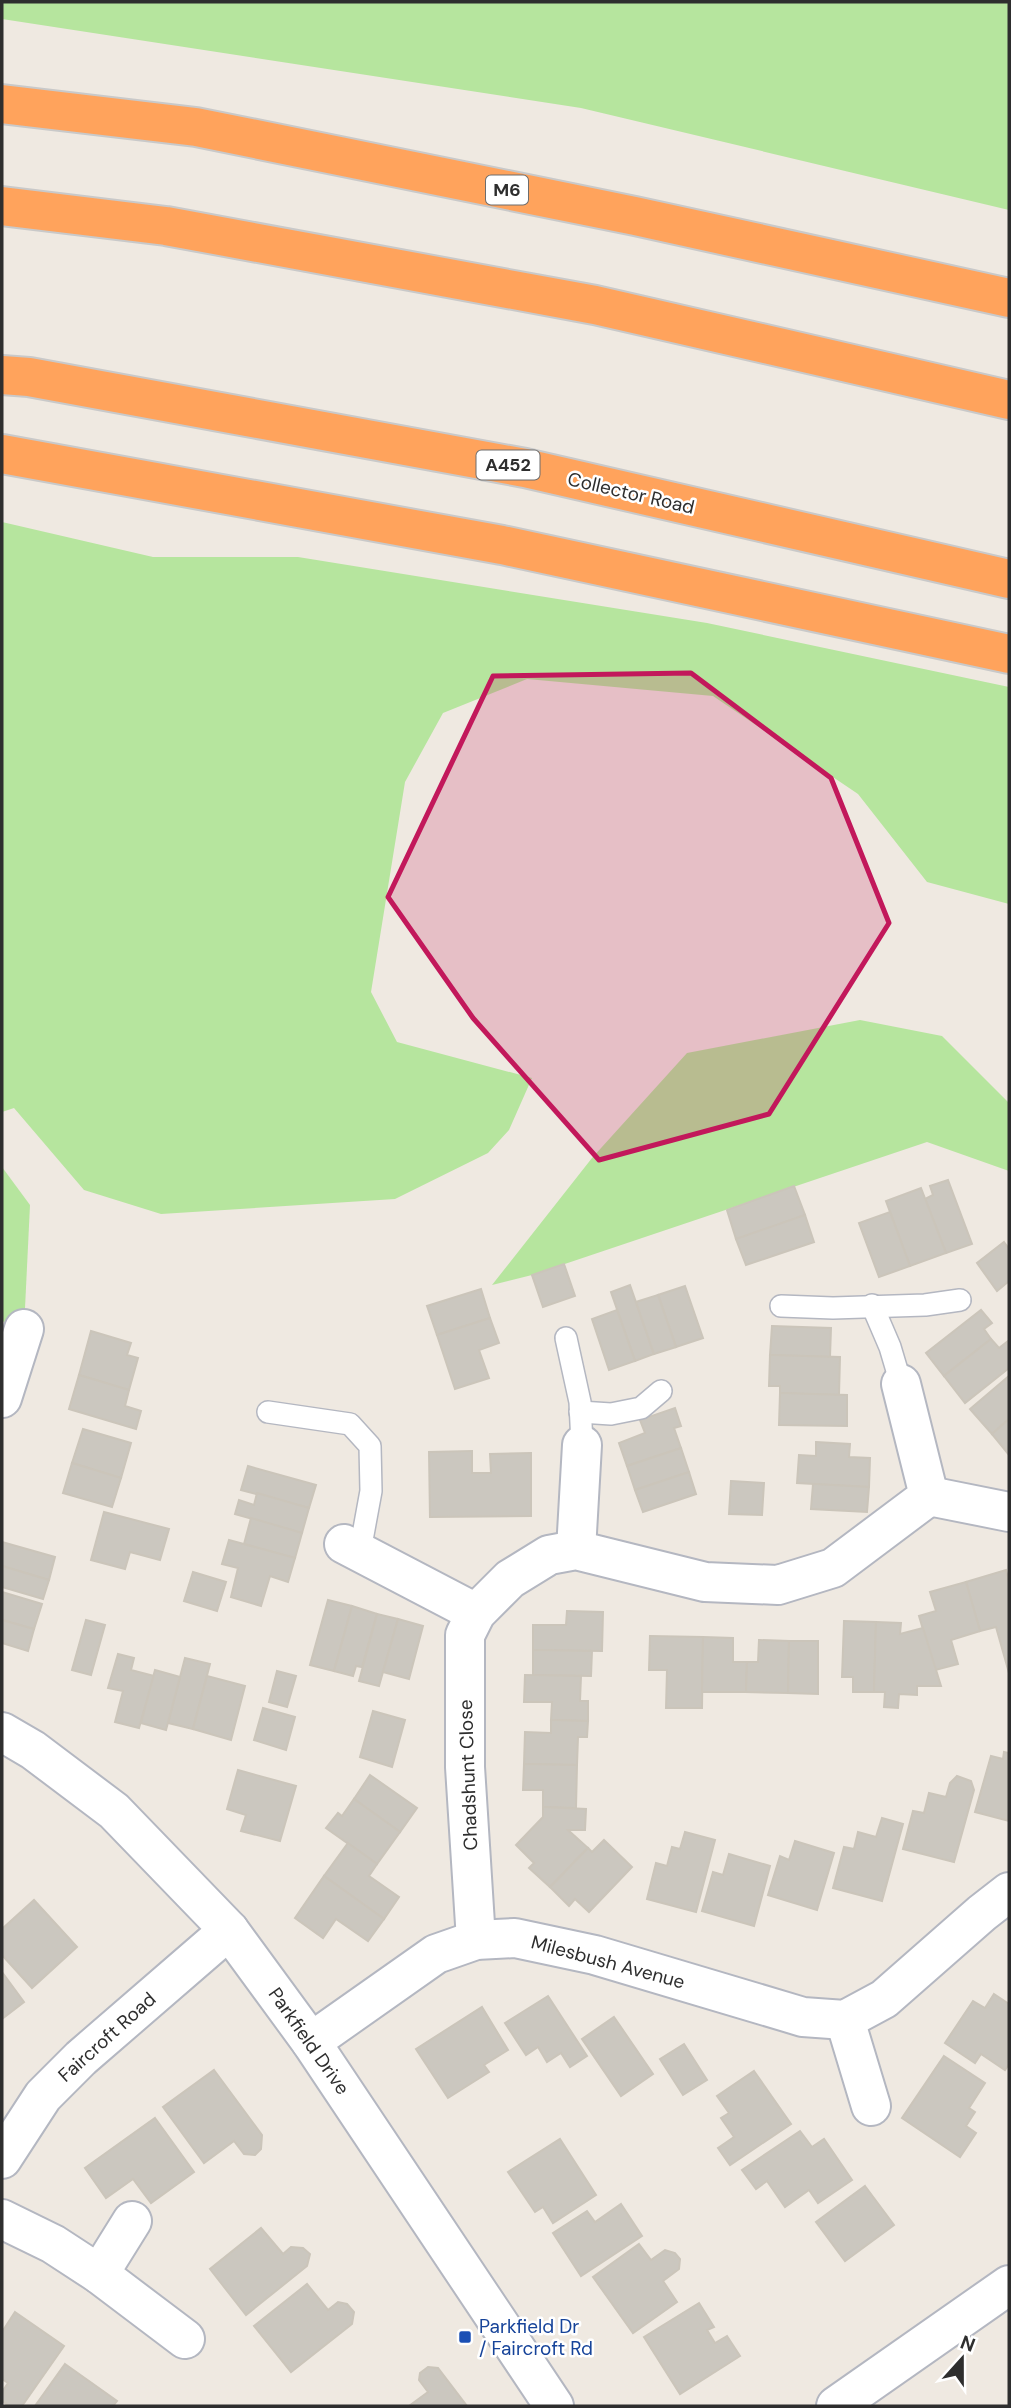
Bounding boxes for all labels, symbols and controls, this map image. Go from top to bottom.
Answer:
road number: M6 [486,176,528,204]
road number: A452 [476,450,540,480]
street label: Collector Road [565,466,697,520]
street label: Chadshunt Close [453,1699,483,1851]
street label: Milesbush Avenue [528,1929,688,1995]
street label: Parkfield Drive [263,1983,355,2099]
street label: Faircroft Road [53,1987,161,2087]
place label: Parkfield Dr / Faircroft Rd [479,2314,593,2361]
north arrow [927,2324,997,2394]
marker: Parkfield Dr / Faircroft Rd [457,2329,473,2345]
text: N [957,2329,979,2358]

